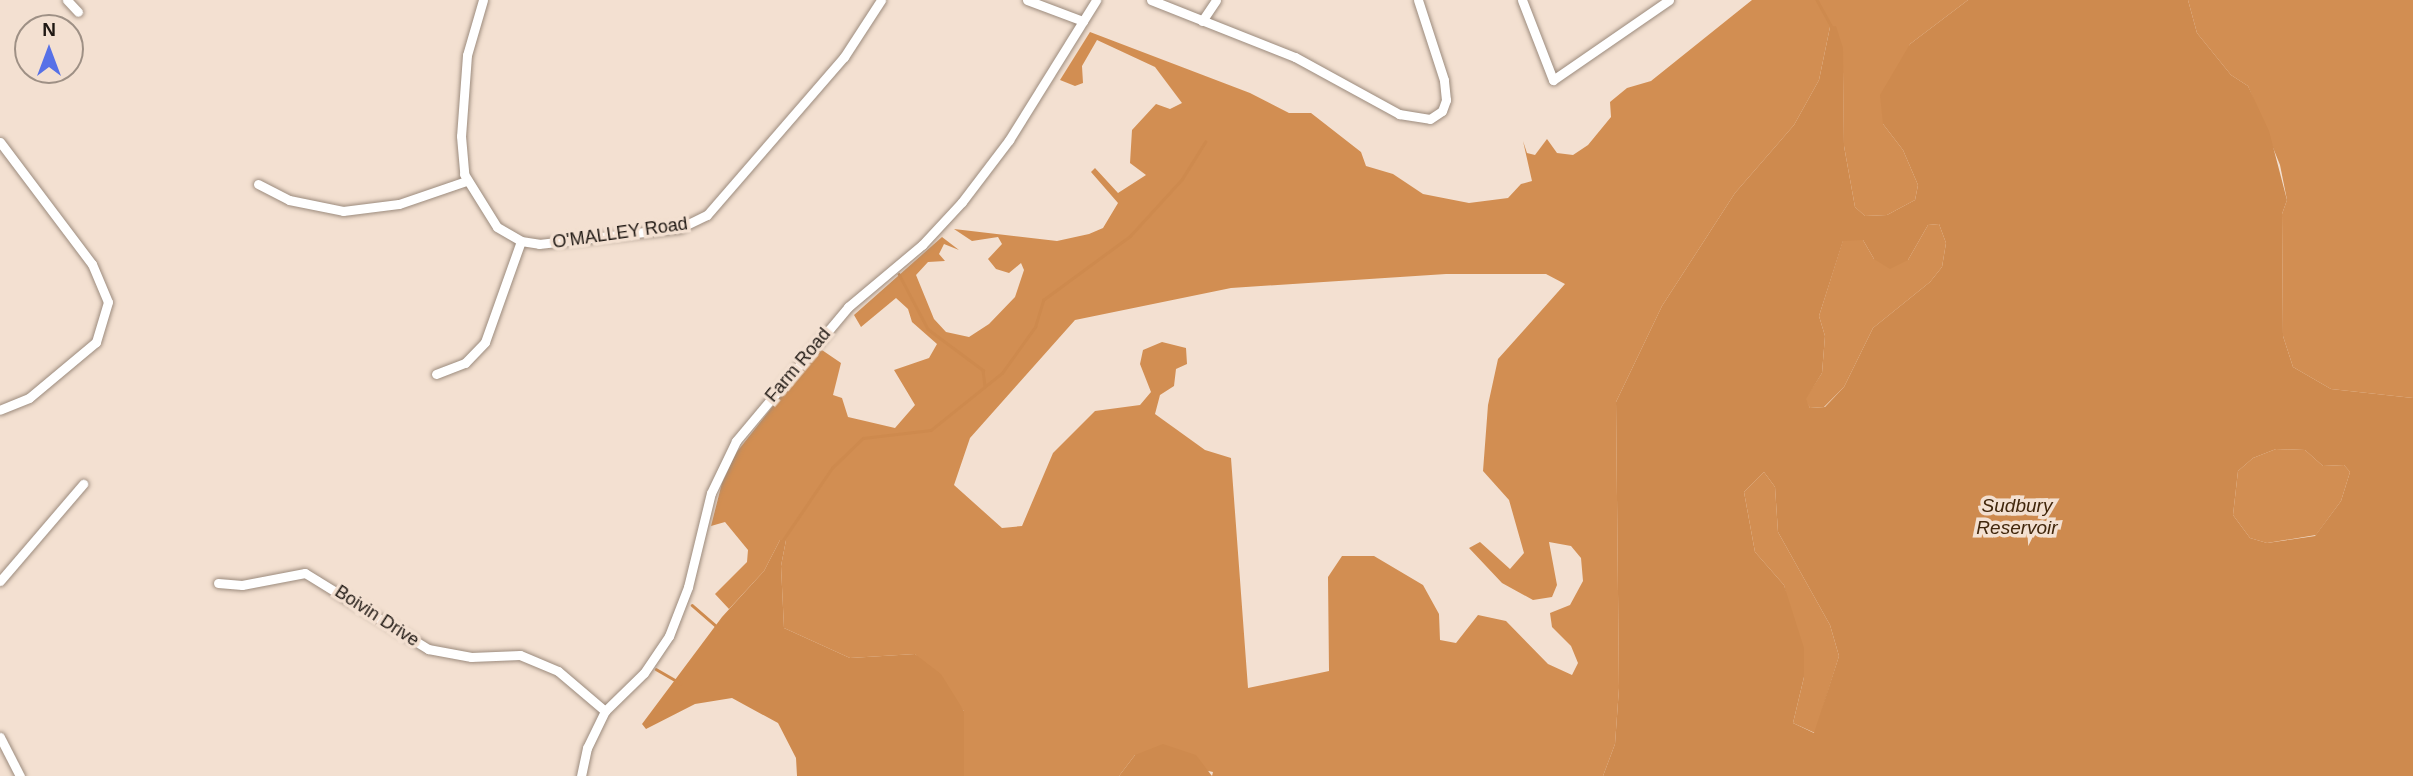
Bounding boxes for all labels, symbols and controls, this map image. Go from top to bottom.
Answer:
north arrow [14,14,84,84]
text: N [42,19,56,40]
street label: O'MALLEY Road [551,213,689,253]
street label: Farm Road [761,324,835,406]
water label: Sudbury Reservoir [1976,495,2058,539]
street label: Boivin Drive [331,581,423,651]

